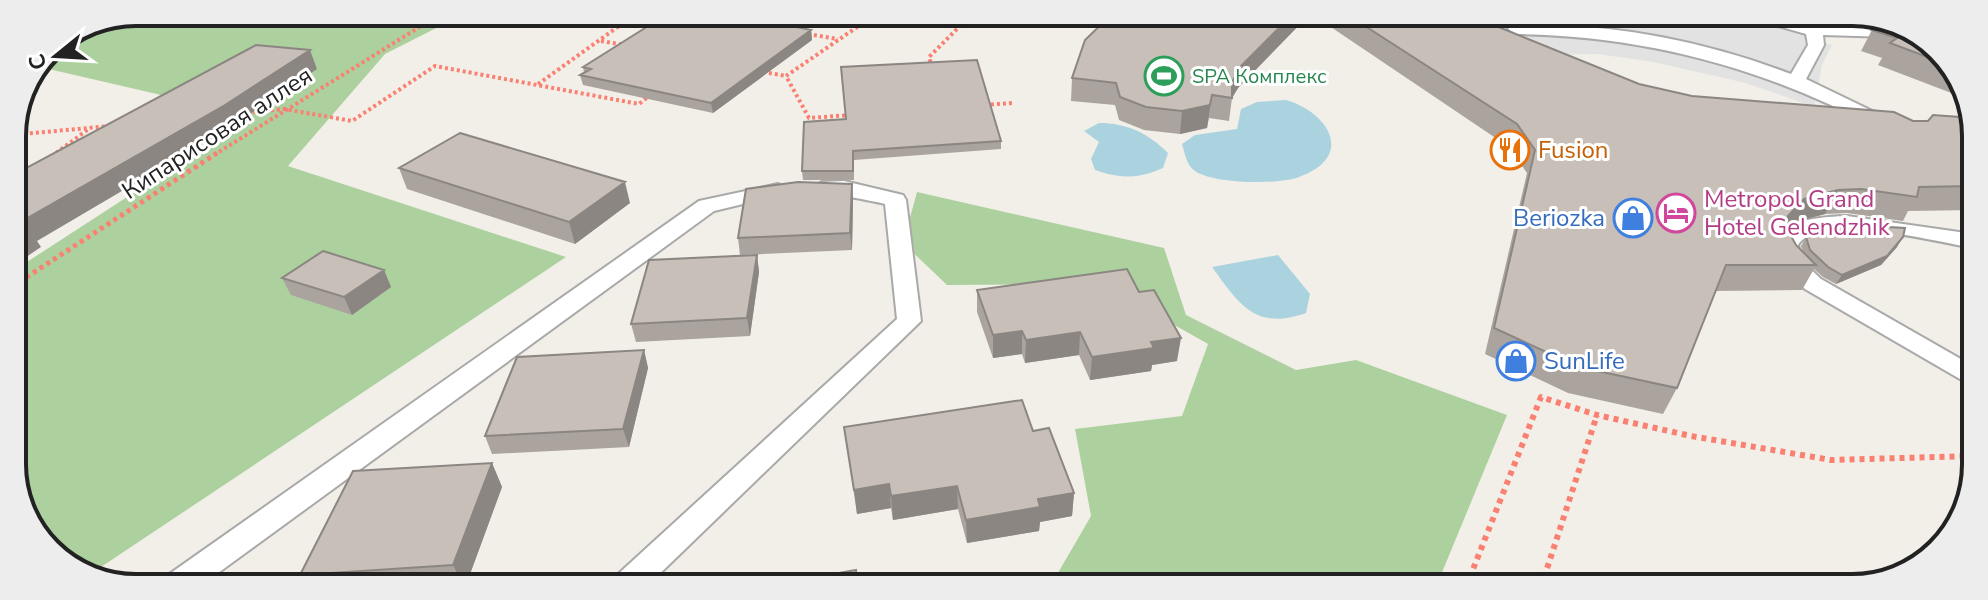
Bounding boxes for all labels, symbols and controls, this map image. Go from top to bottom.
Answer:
north arrow [16,16,96,96]
text: С [21,50,55,74]
sports icon: SPA Комплекс [1143,55,1185,97]
street label: Кипарисовая аллея [116,59,318,207]
place label: SPA Комплекс [1192,63,1326,90]
restaurant icon: Fusion [1489,129,1531,171]
place label: Fusion [1538,134,1608,166]
place label: Metropol Grand Hotel Gelendzhik [1704,183,1891,243]
hotel icon: Metropol Grand Hotel Gelendzhik [1655,192,1697,234]
shop icon: Beriozka [1612,197,1654,239]
place label: Beriozka [1513,202,1605,234]
shop icon: SunLife [1495,340,1537,382]
place label: SunLife [1544,345,1625,377]

